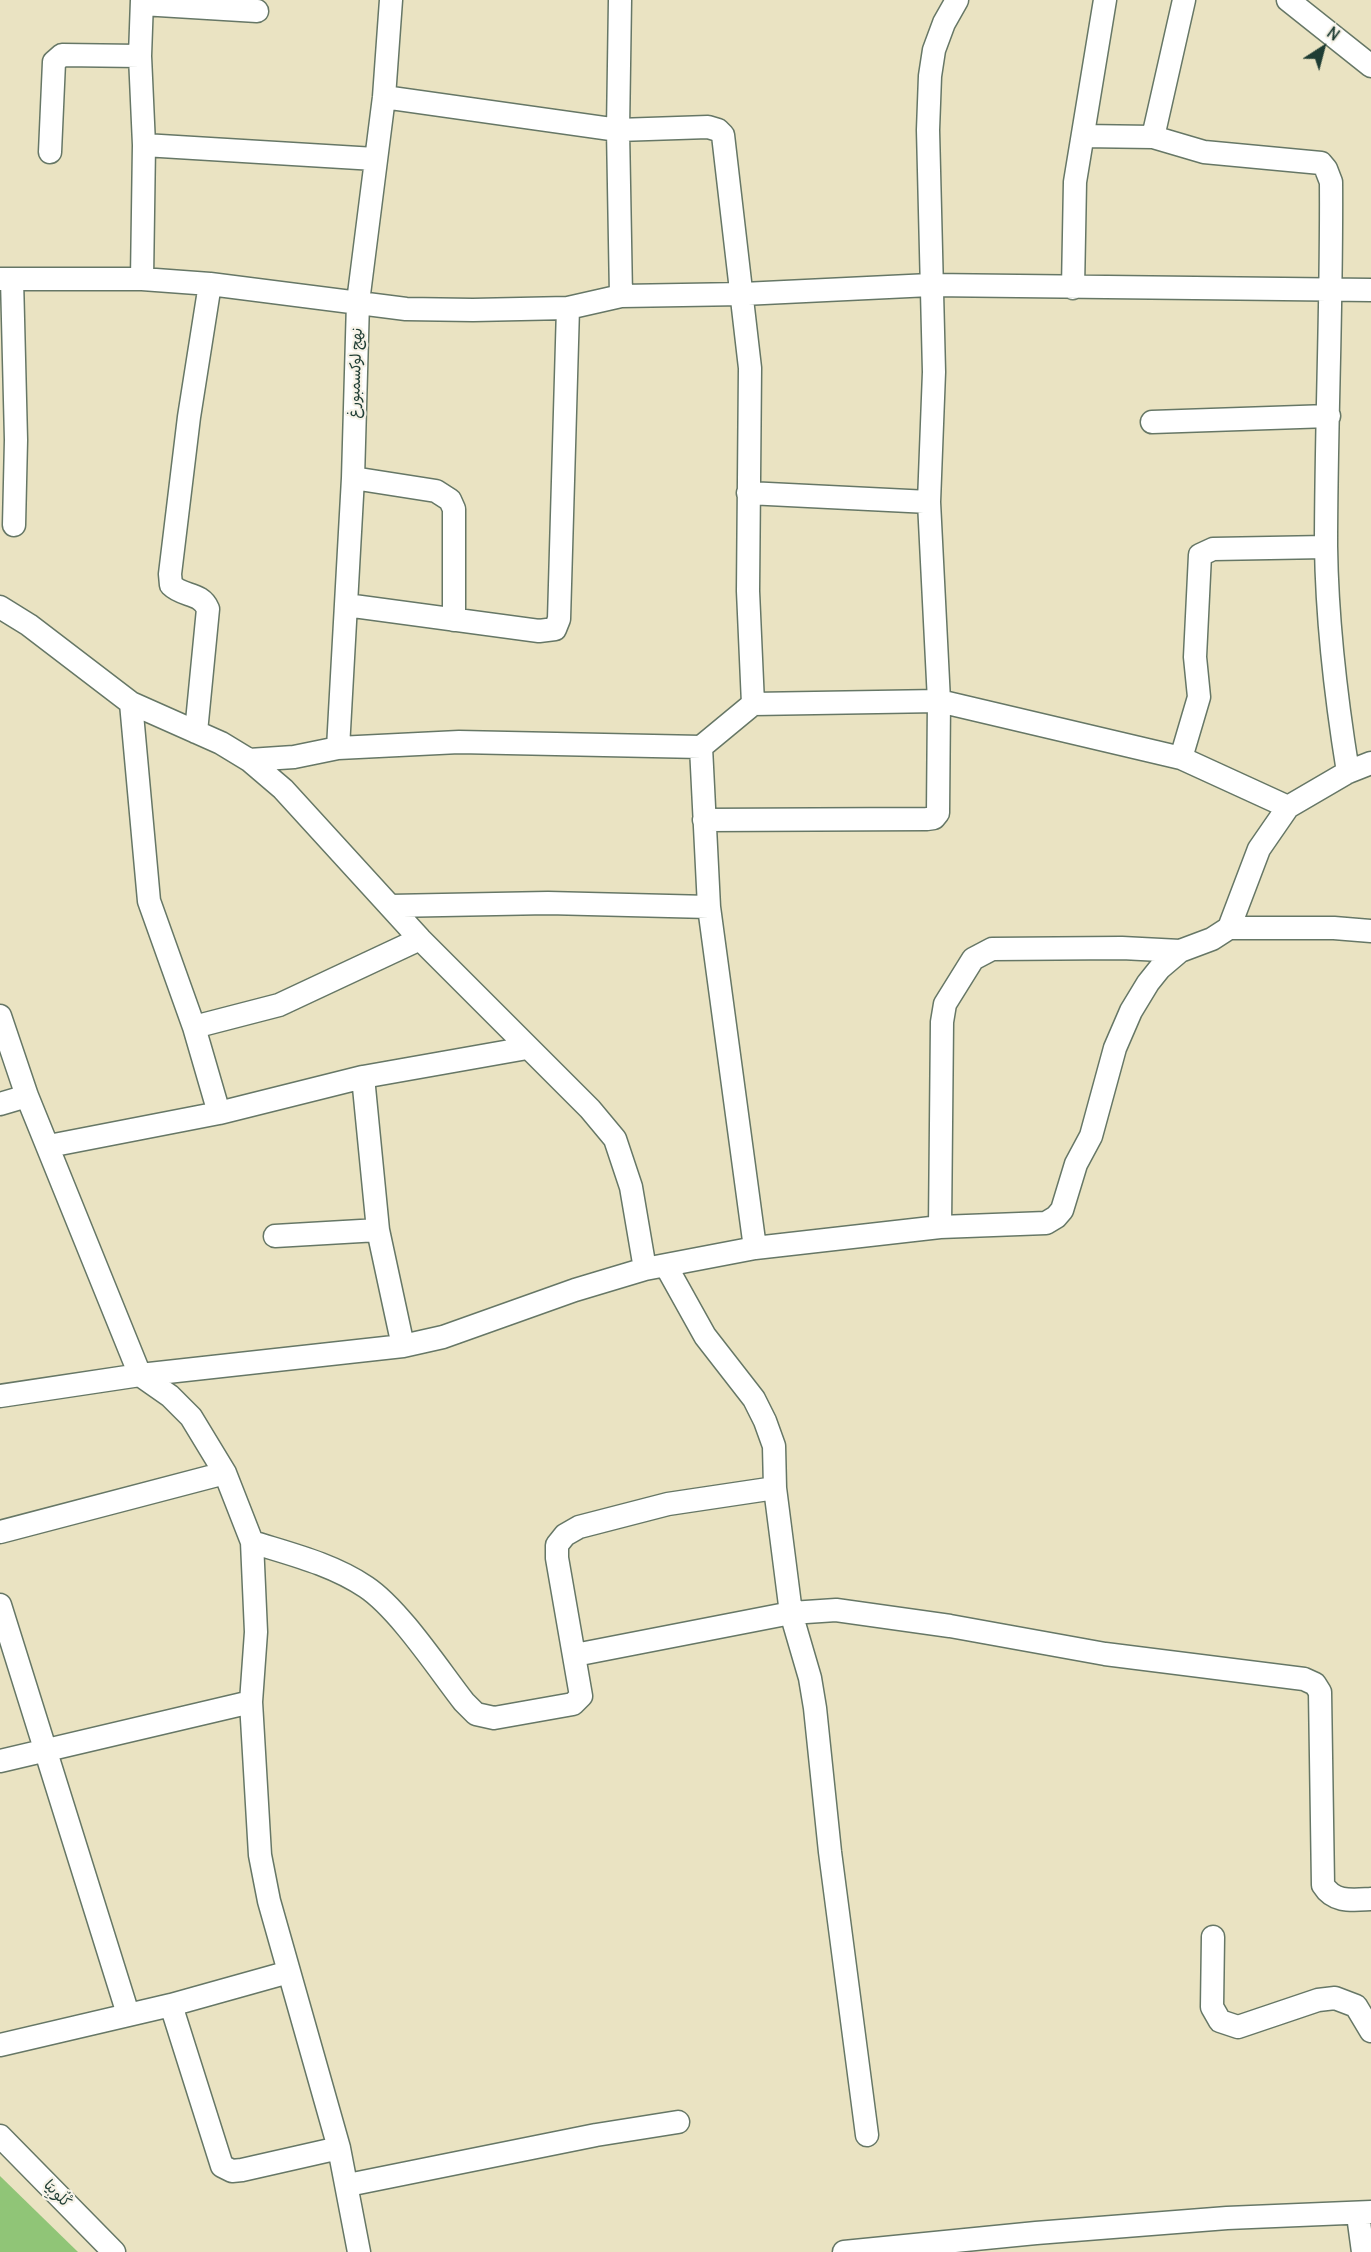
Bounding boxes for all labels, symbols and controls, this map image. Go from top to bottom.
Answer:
north arrow [1293,18,1353,78]
text: N [1323,22,1344,45]
street label: نهج لوكسمبورغ [345,327,367,419]
street label: كْلُوبِيَا [40,2176,74,2212]

